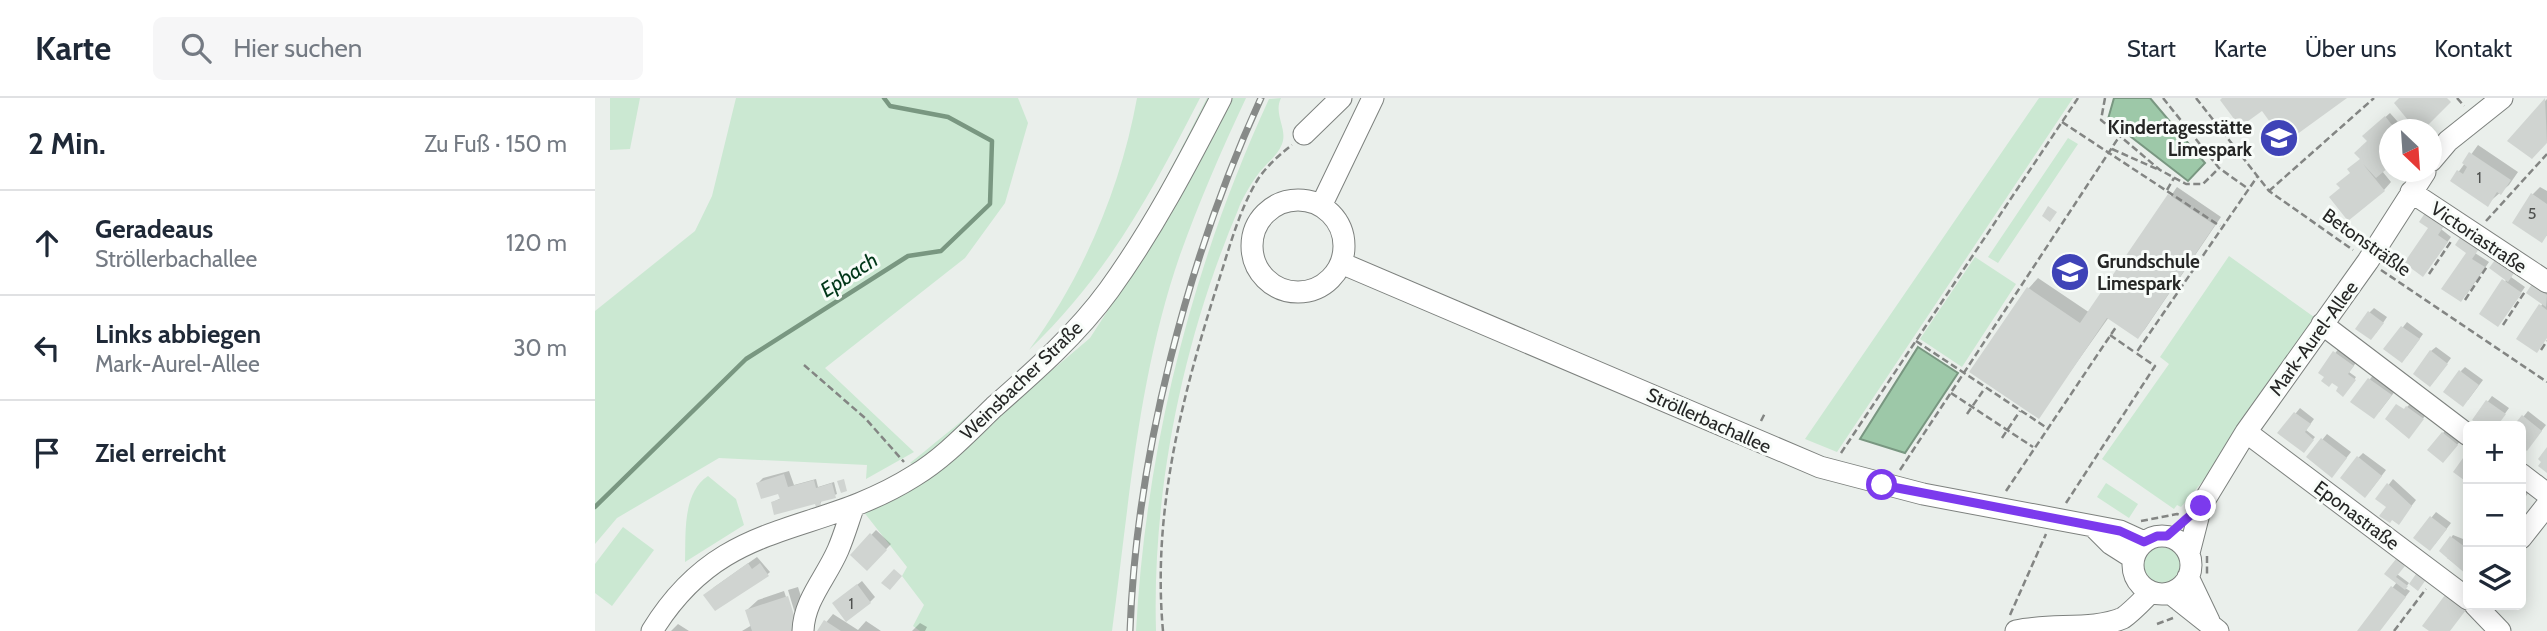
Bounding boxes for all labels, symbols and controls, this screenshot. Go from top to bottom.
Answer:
search box [153,17,643,80]
text: Karte [35,28,111,68]
icon: search [177,29,215,67]
text: Hier suchen [233,32,362,64]
text: Start [2127,34,2176,63]
text: Karte [2214,34,2267,63]
text: Über uns [2305,34,2396,63]
text: Kontakt [2434,34,2512,63]
place label: Kindertagesstätte Limespark [2108,116,2253,161]
school or university icon: Kindertagesstätte Limespark [2258,117,2300,159]
north arrow [2379,119,2442,182]
text: 2 Min. [28,125,106,162]
text: Zu Fuß · 150 m [424,130,567,158]
house number: 1 [2476,168,2482,187]
street label: Victoriastraße [2426,197,2531,278]
street label: Betonsträßle [2318,204,2416,281]
house number: 5 [2528,204,2536,223]
text: Geradeaus [95,213,213,245]
icon: ahead [28,224,66,262]
text: 120 m [506,229,567,257]
text: Ströllerbachallee [95,245,257,273]
water label: Epbach [815,247,882,302]
place label: Grundschule Limespark [2097,250,2200,295]
school or university icon: Grundschule Limespark [2049,251,2091,293]
street label: Mark-Aurel-Allee [2264,276,2363,400]
street label: Weinsbacher Straße [955,316,1087,445]
text: Links abbiegen [95,318,261,350]
icon: left [28,329,66,367]
text: 30 m [513,334,567,362]
text: Mark-Aurel-Allee [95,350,260,378]
street label: Ströllerbachallee [1643,383,1775,458]
map controls [2463,421,2526,610]
button: + [2463,421,2526,484]
icon: arrive [28,434,66,472]
text: Ziel erreicht [95,437,226,469]
route start [1866,469,1897,500]
street label: Eponastraße [2309,476,2404,555]
button: − [2463,484,2526,547]
route end [2185,490,2216,521]
button: layers [2463,547,2526,610]
house number: 1 [848,594,854,613]

